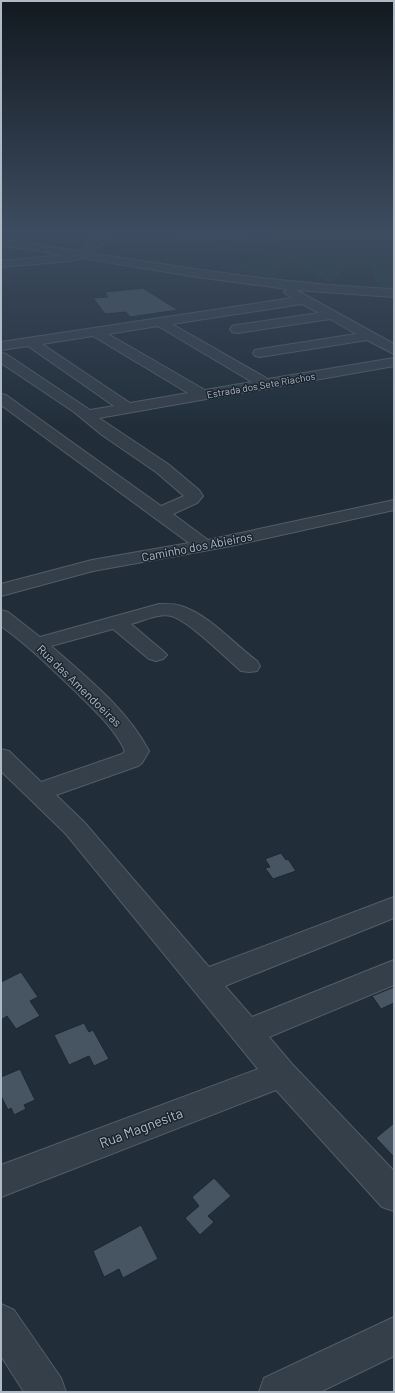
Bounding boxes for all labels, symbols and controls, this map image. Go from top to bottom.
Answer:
street label: Estrada dos Sete Riachos [206,370,316,400]
street label: Caminho dos Abieiros [140,528,253,564]
street label: Rua das Amendoeiras [35,641,125,729]
street label: Rua Magnesita [97,1104,185,1151]

